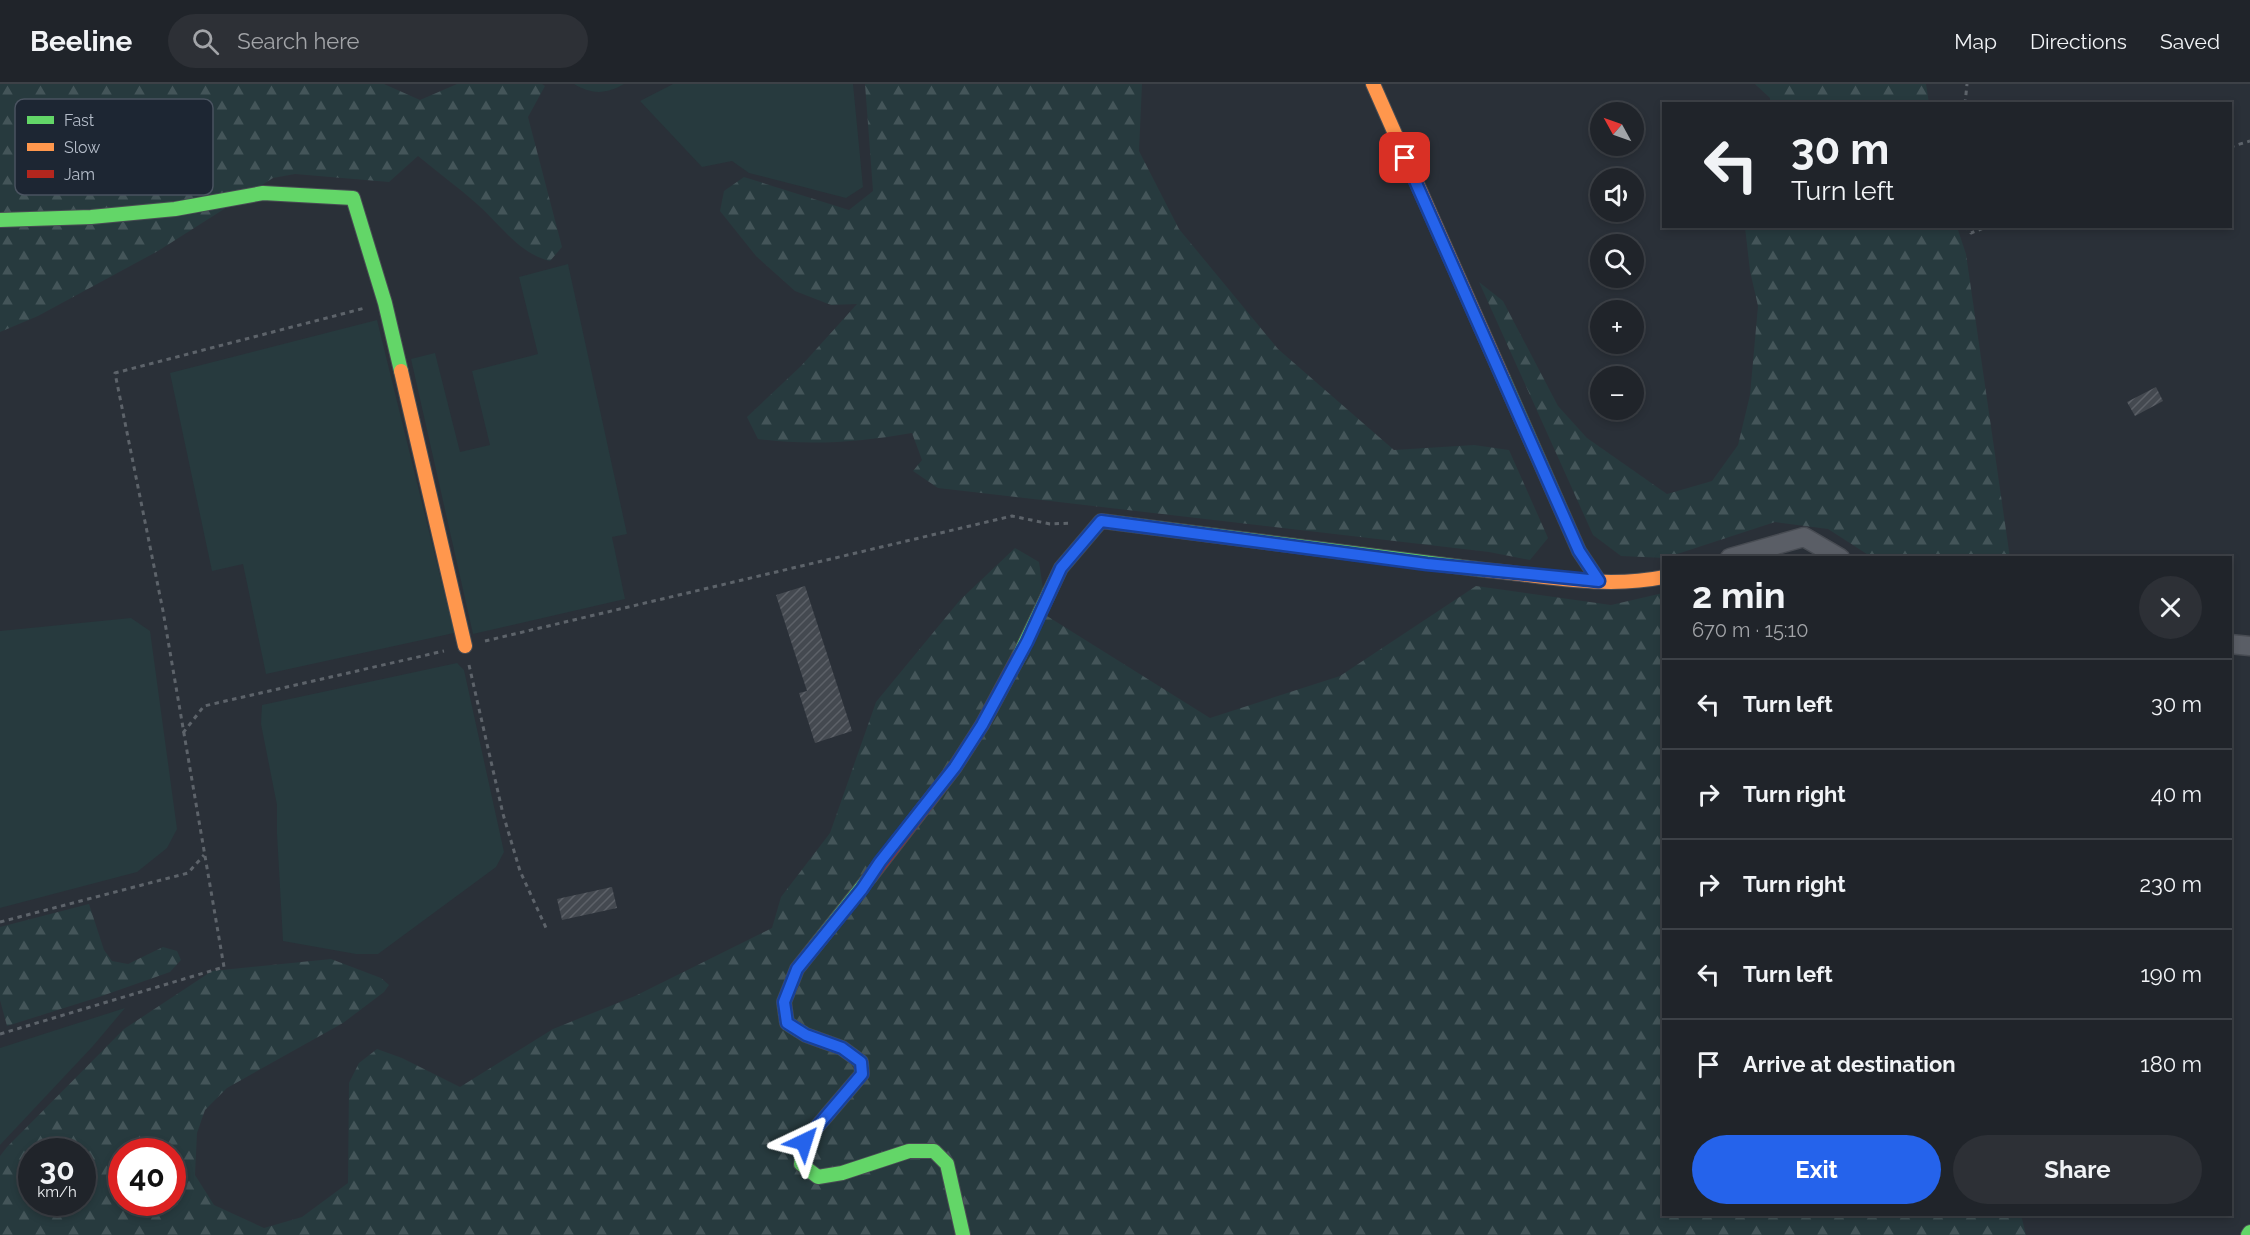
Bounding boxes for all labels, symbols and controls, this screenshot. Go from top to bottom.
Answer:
search box [168,14,588,68]
text: Beeline [30,25,132,58]
icon: search [189,25,222,58]
text: Search here [237,28,359,54]
text: Map [1954,29,1997,54]
text: Directions [2030,29,2127,54]
text: Saved [2160,29,2220,54]
legend [15,99,213,195]
north arrow [1590,102,1644,156]
map controls [1590,102,1644,420]
text: Fast [64,111,95,130]
text: 30 m [1791,125,1889,174]
icon: left [1692,126,1770,204]
pin [1379,132,1430,183]
text: Slow [64,138,100,157]
icon: arrive [1388,141,1421,174]
text: Jam [64,165,95,184]
button: sound [1590,168,1644,222]
text: Turn left [1791,175,1894,206]
button: search [1590,234,1644,288]
button: + [1590,300,1644,354]
button: − [1590,366,1644,420]
text: 2 min [1692,574,1785,616]
button: close [2139,576,2202,639]
text: 670 m · 15:10 [1692,618,1808,642]
icon: left [1692,688,1725,721]
text: Turn left [1743,691,1833,717]
text: 30 m [2151,691,2202,717]
icon: right [1692,778,1725,811]
text: Turn right [1743,781,1846,807]
text: 40 m [2151,781,2202,807]
icon: right [1692,868,1725,901]
text: Turn right [1743,871,1846,897]
text: 230 m [2139,871,2202,897]
icon: left [1692,958,1725,991]
text: Turn left [1743,961,1833,987]
text: 190 m [2140,961,2202,987]
icon: arrive [1692,1048,1725,1081]
text: Arrive at destination [1743,1051,1956,1077]
text: 180 m [2140,1051,2202,1077]
position arrow [772,1110,836,1174]
button: Exit [1692,1135,1941,1204]
button: Share [1953,1135,2202,1204]
speed limit sign: 40 [108,1138,186,1216]
text: 30 [39,1152,75,1187]
text: km/h [37,1183,77,1201]

